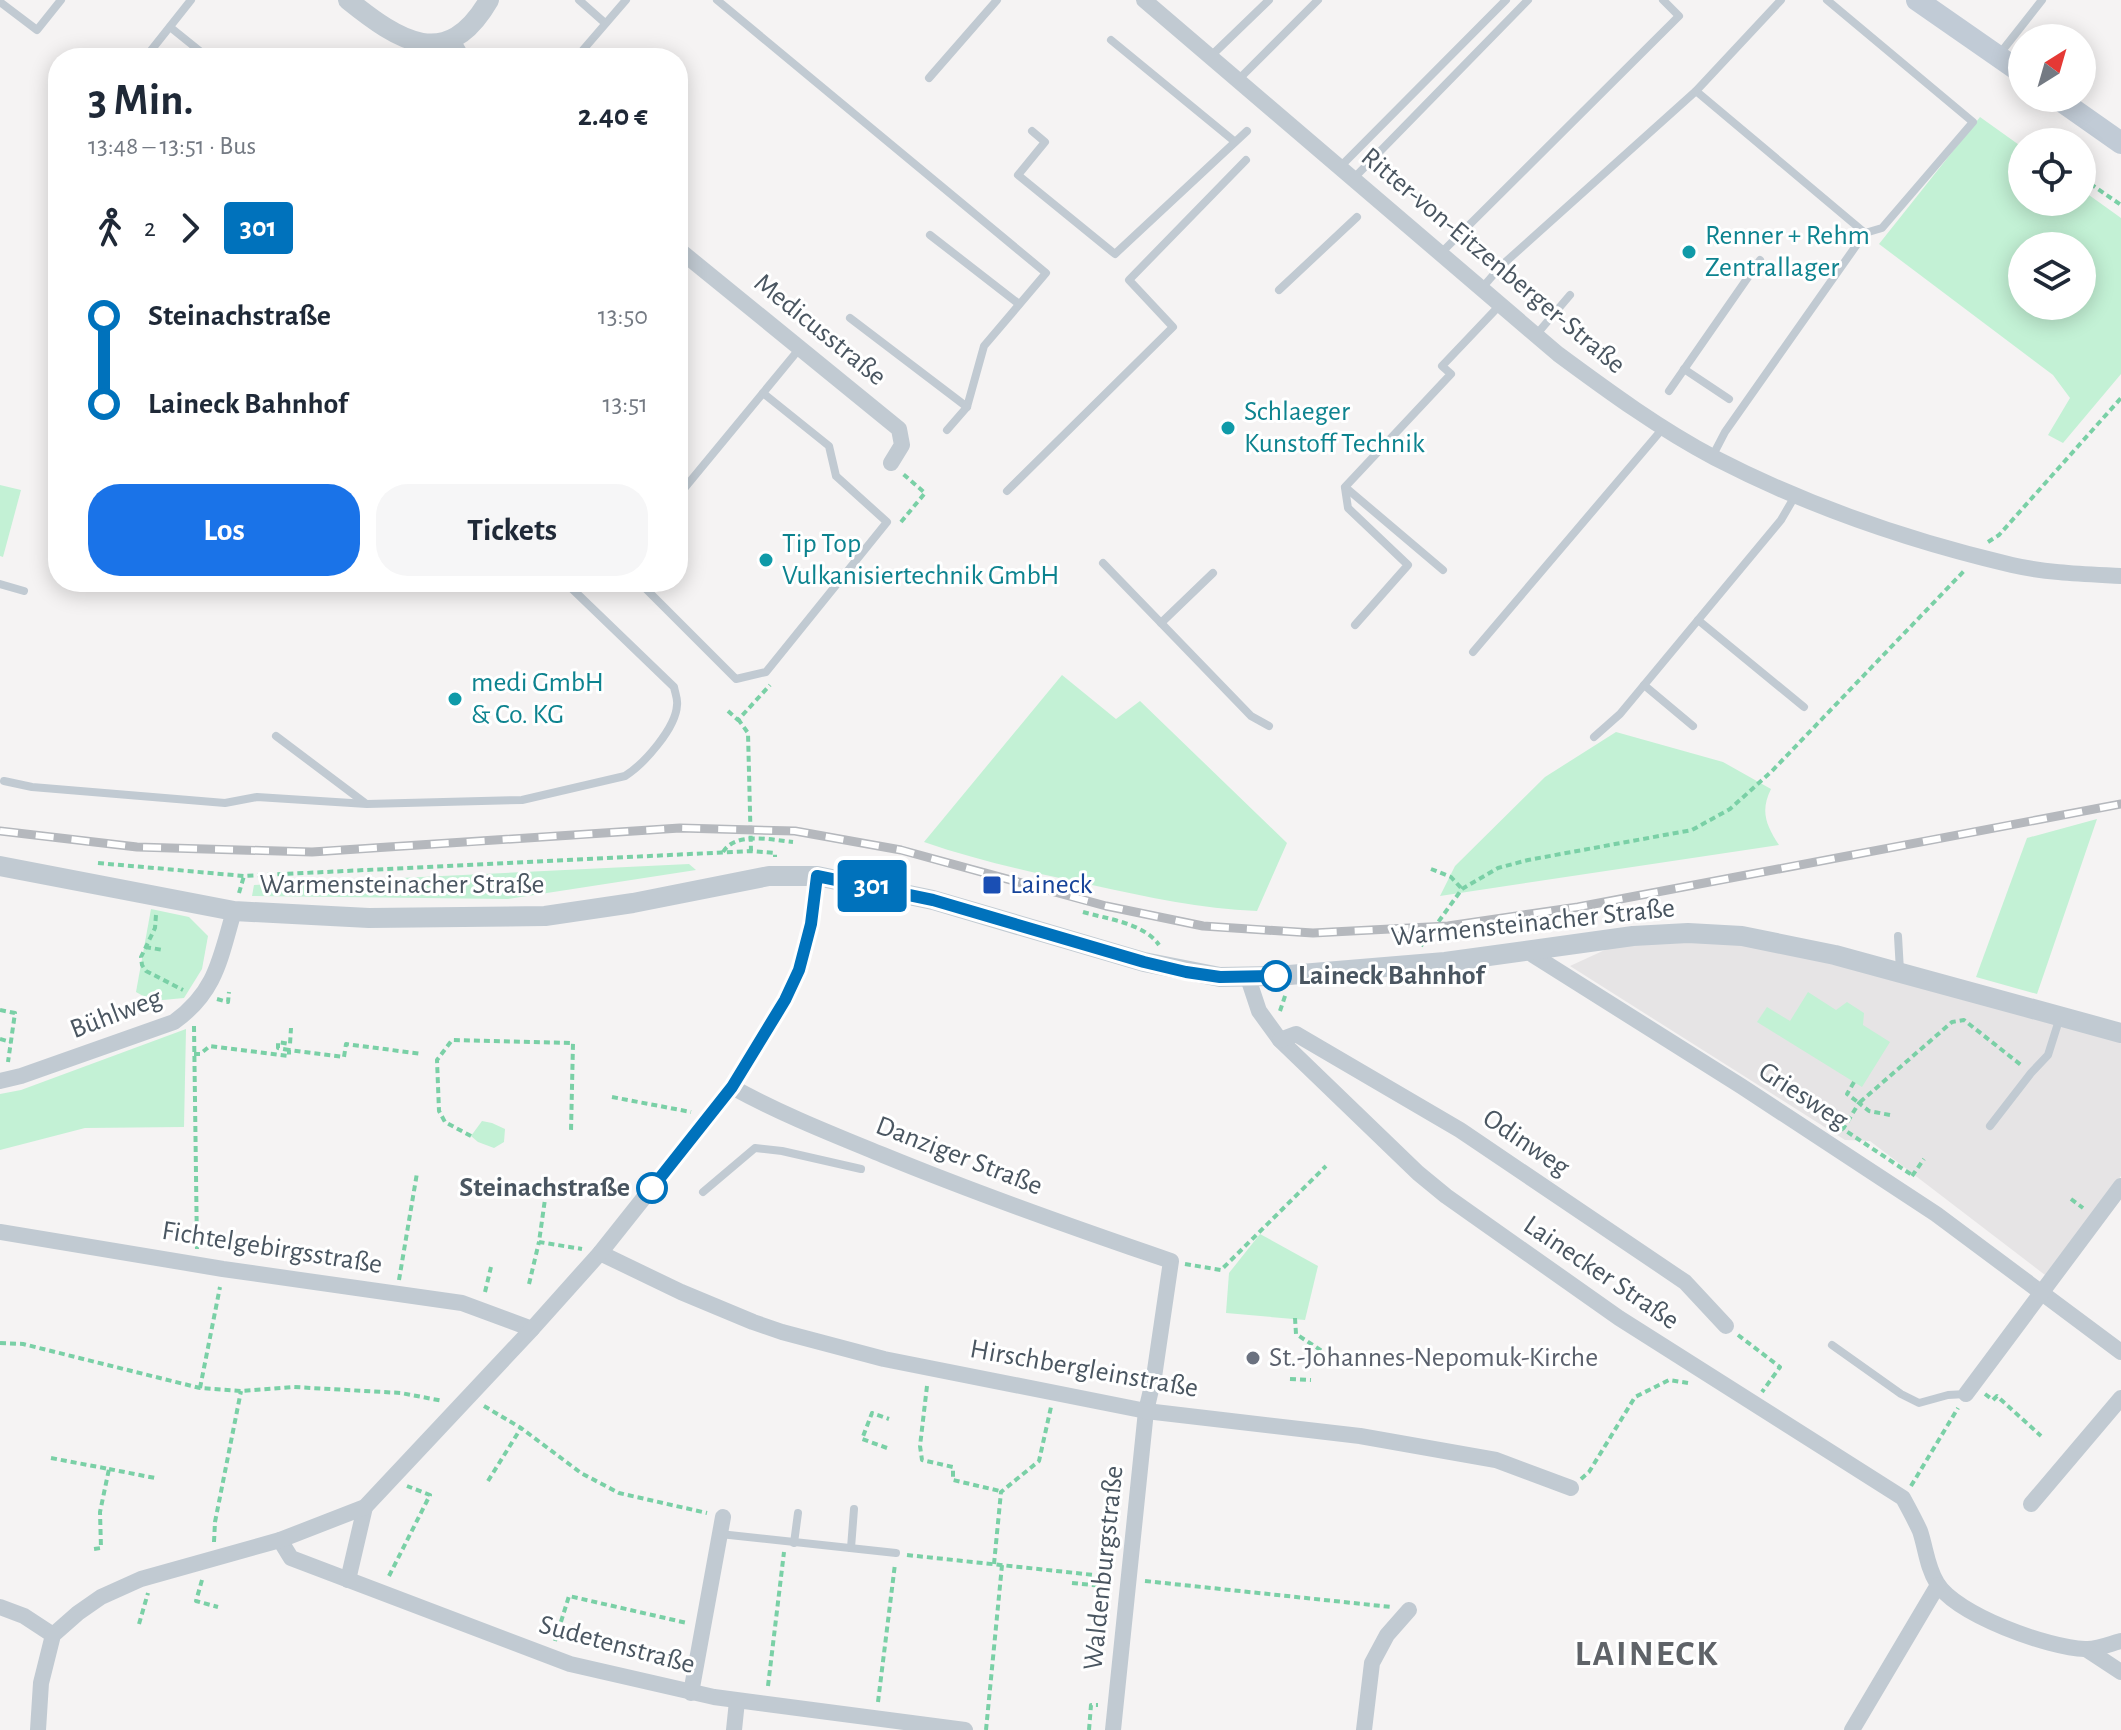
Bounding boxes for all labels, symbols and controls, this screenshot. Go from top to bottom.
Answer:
north arrow [2008,24,2096,112]
map controls [2008,24,2096,320]
text: 3 Min. [88,79,194,123]
text: 2.40 € [578,101,648,131]
button: locate [2008,128,2096,216]
text: 13:48 – 13:51 · Bus [88,133,256,159]
street label: Ritter-von-Eitzenberger-Straße [1356,143,1630,379]
icon: walk [88,206,132,250]
icon: forward [168,206,212,250]
text: 301 [240,214,277,242]
text: 2 [144,215,156,241]
place label: Renner + Rehm Zentrallager [1705,222,1870,282]
button: layers [2008,232,2096,320]
marker: Renner + Rehm Zentrallager [1680,243,1698,261]
street label: Medicusstraße [749,269,891,391]
text: Steinachstraße [148,301,331,331]
text: 13:50 [598,303,648,329]
text: Laineck Bahnhof [148,389,348,419]
text: 13:51 [603,391,648,417]
place label: Schlaeger Kunstoff Technik [1244,398,1425,458]
marker: Schlaeger Kunstoff Technik [1219,419,1237,437]
button: Los [88,484,360,576]
button: Tickets [376,484,648,576]
place label: Tip Top Vulkanisiertechnik GmbH [782,530,1060,590]
marker: Tip Top Vulkanisiertechnik GmbH [757,551,775,569]
place label: medi GmbH & Co. KG [471,669,604,729]
marker: medi GmbH & Co. KG [446,690,464,708]
line badge: 301 [826,860,918,912]
street label: Warmensteinacher Straße [259,871,545,899]
place label: Laineck [1010,871,1092,899]
text: 301 [854,872,890,900]
marker: Laineck [981,874,1003,896]
street label: Warmensteinacher Straße [1390,894,1676,952]
marker: Laineck Bahnhof [1261,961,1291,991]
place label: Laineck Bahnhof [1298,962,1486,990]
street label: Bühlweg [66,984,166,1044]
street label: Griesweg [1753,1057,1853,1135]
street label: Odinweg [1478,1104,1575,1182]
street label: Danziger Straße [872,1111,1046,1201]
marker: Steinachstraße [637,1173,667,1203]
place label: Steinachstraße [459,1174,630,1202]
street label: Lainecker Straße [1518,1211,1684,1335]
street label: Fichtelgebirgsstraße [160,1217,384,1279]
street label: Hirschbergleinstraße [968,1335,1200,1403]
place label: St.-Johannes-Nepomuk-Kirche [1269,1344,1598,1372]
marker: St.-Johannes-Nepomuk-Kirche [1244,1349,1262,1367]
street label: Waldenburgstraße [1079,1464,1129,1672]
street label: Sudetenstraße [536,1611,698,1679]
district label: LAINECK [1575,1636,1719,1672]

